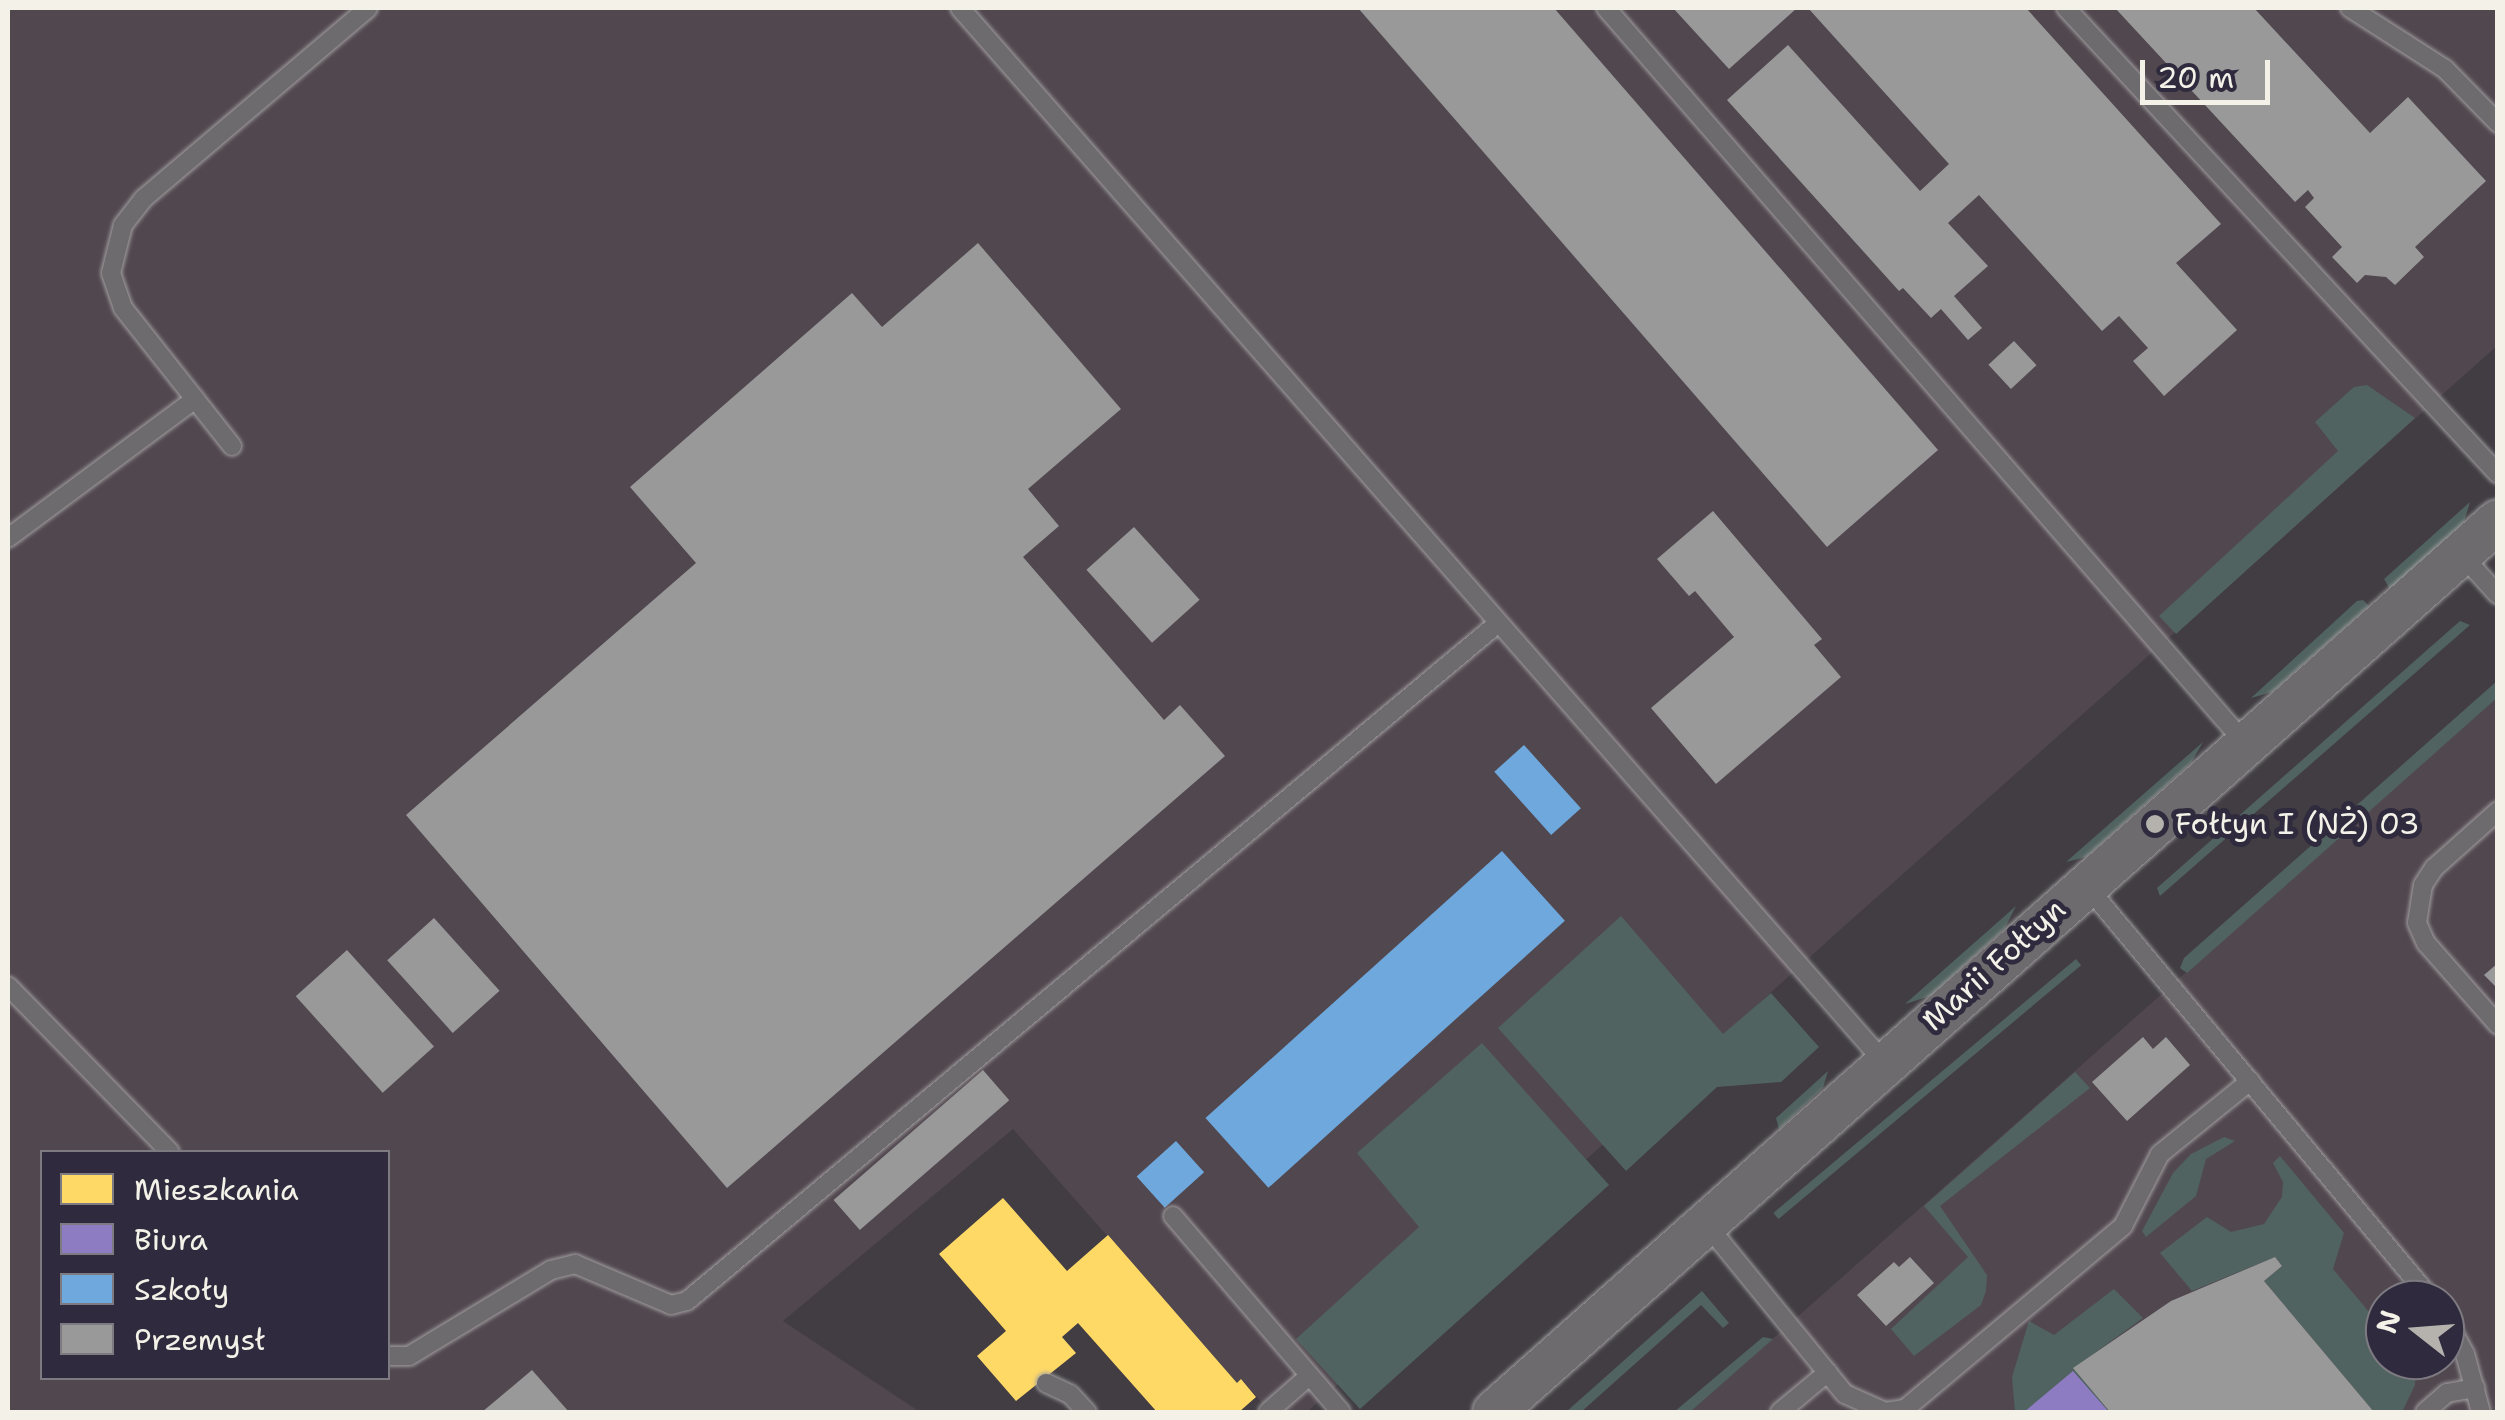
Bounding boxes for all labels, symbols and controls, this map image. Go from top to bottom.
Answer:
scale bar [2145,40,2275,102]
text: 20 m [2157,57,2234,98]
place label: Fołtyn I (NŻ) 03 [2175,806,2419,842]
marker: Fołtyn I (NŻ) 03 [2144,813,2166,835]
street label: Marii Fołtyn [1915,891,2073,1039]
legend [40,1150,390,1380]
text: Mieszkania [134,1169,299,1210]
text: Biura [134,1219,208,1260]
text: Szkoły [134,1269,229,1310]
north arrow [2365,1280,2465,1380]
text: N [2367,1306,2410,1338]
text: Przemysł [134,1319,265,1360]

